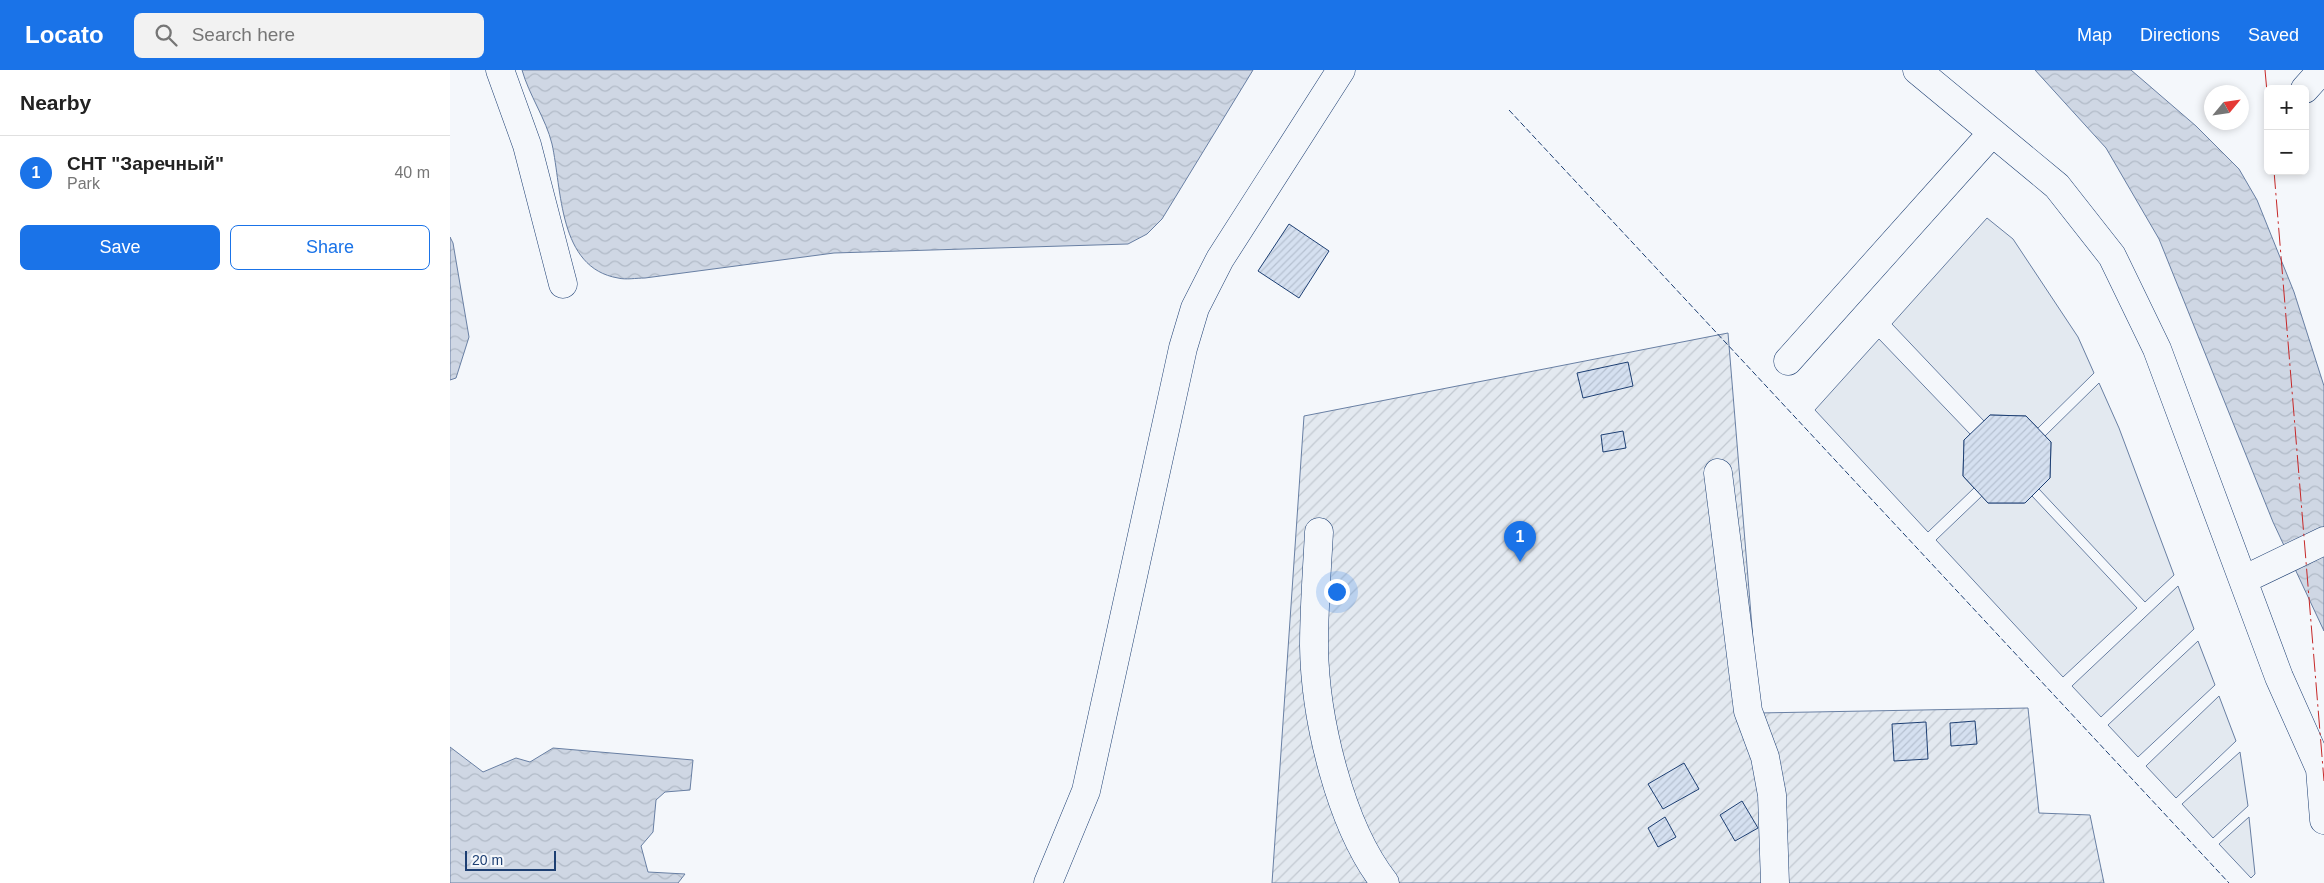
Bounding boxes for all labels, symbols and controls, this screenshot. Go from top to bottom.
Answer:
search box [134,13,484,58]
text: Locato [25,21,104,48]
icon: search [152,21,180,49]
text: Search here [192,24,295,45]
text: Map [2077,25,2112,45]
text: Directions [2140,25,2220,45]
text: Saved [2248,25,2299,45]
north arrow [2204,85,2249,130]
map controls [2264,85,2309,175]
button: + [2264,85,2309,130]
text: Nearby [20,91,91,114]
button: − [2264,130,2309,175]
text: СНТ "Заречный" [67,153,224,174]
text: 1 [32,164,40,181]
text: 40 m [394,164,430,181]
text: Park [67,175,100,192]
button: Save [20,225,220,270]
button: Share [230,225,430,270]
pin: 1 [1504,521,1536,562]
your location [1324,579,1350,605]
scale bar [465,848,556,871]
text: 20 m [472,852,503,868]

